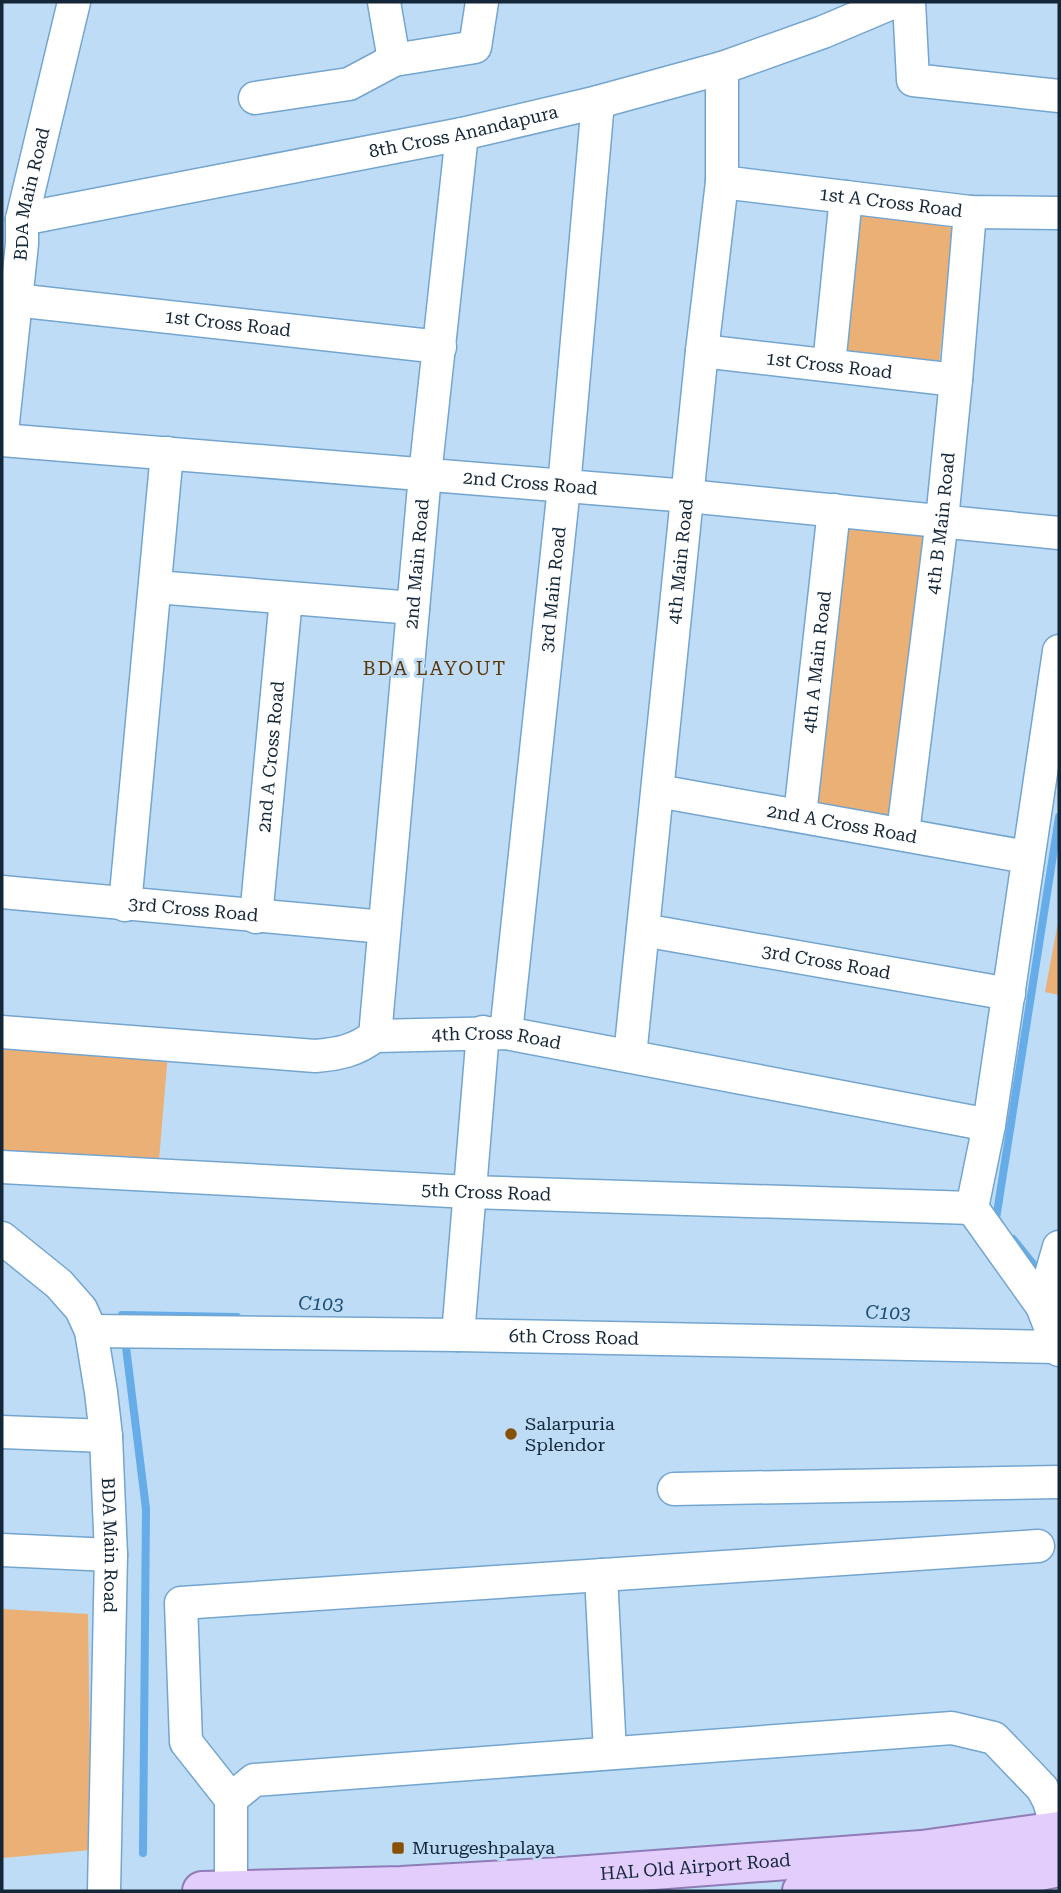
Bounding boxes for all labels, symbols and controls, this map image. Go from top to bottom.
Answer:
street label: 8th Cross Anandapura [367,101,560,162]
street label: BDA Main Road [9,125,54,262]
street label: 1st A Cross Road [818,183,964,221]
street label: 1st Cross Road [163,306,293,340]
street label: 1st Cross Road [765,347,894,383]
street label: 4th B Main Road [922,451,959,595]
street label: 2nd Cross Road [462,467,599,499]
street label: 2nd Main Road [400,497,433,630]
street label: 4th Main Road [663,497,697,625]
street label: 3rd Main Road [535,525,570,653]
street label: 4th A Main Road [798,589,835,734]
district label: BDA LAYOUT [363,657,507,680]
street label: 2nd A Cross Road [253,680,288,833]
street label: 2nd A Cross Road [765,800,919,847]
street label: 3rd Cross Road [127,893,260,925]
street label: 3rd Cross Road [760,940,893,983]
street label: 4th Cross Road [431,1022,563,1053]
street label: 5th Cross Road [421,1178,552,1205]
water label: C103 [298,1292,344,1315]
water label: C103 [865,1301,911,1324]
street label: 6th Cross Road [509,1325,640,1349]
place label: Salarpuria Splendor [525,1413,615,1455]
marker: Salarpuria Splendor [503,1426,519,1442]
street label: BDA Main Road [98,1477,122,1614]
place label: Murugeshpalaya [412,1837,555,1858]
marker: Murugeshpalaya [390,1840,406,1856]
street label: HAL Old Airport Road [599,1849,792,1884]

